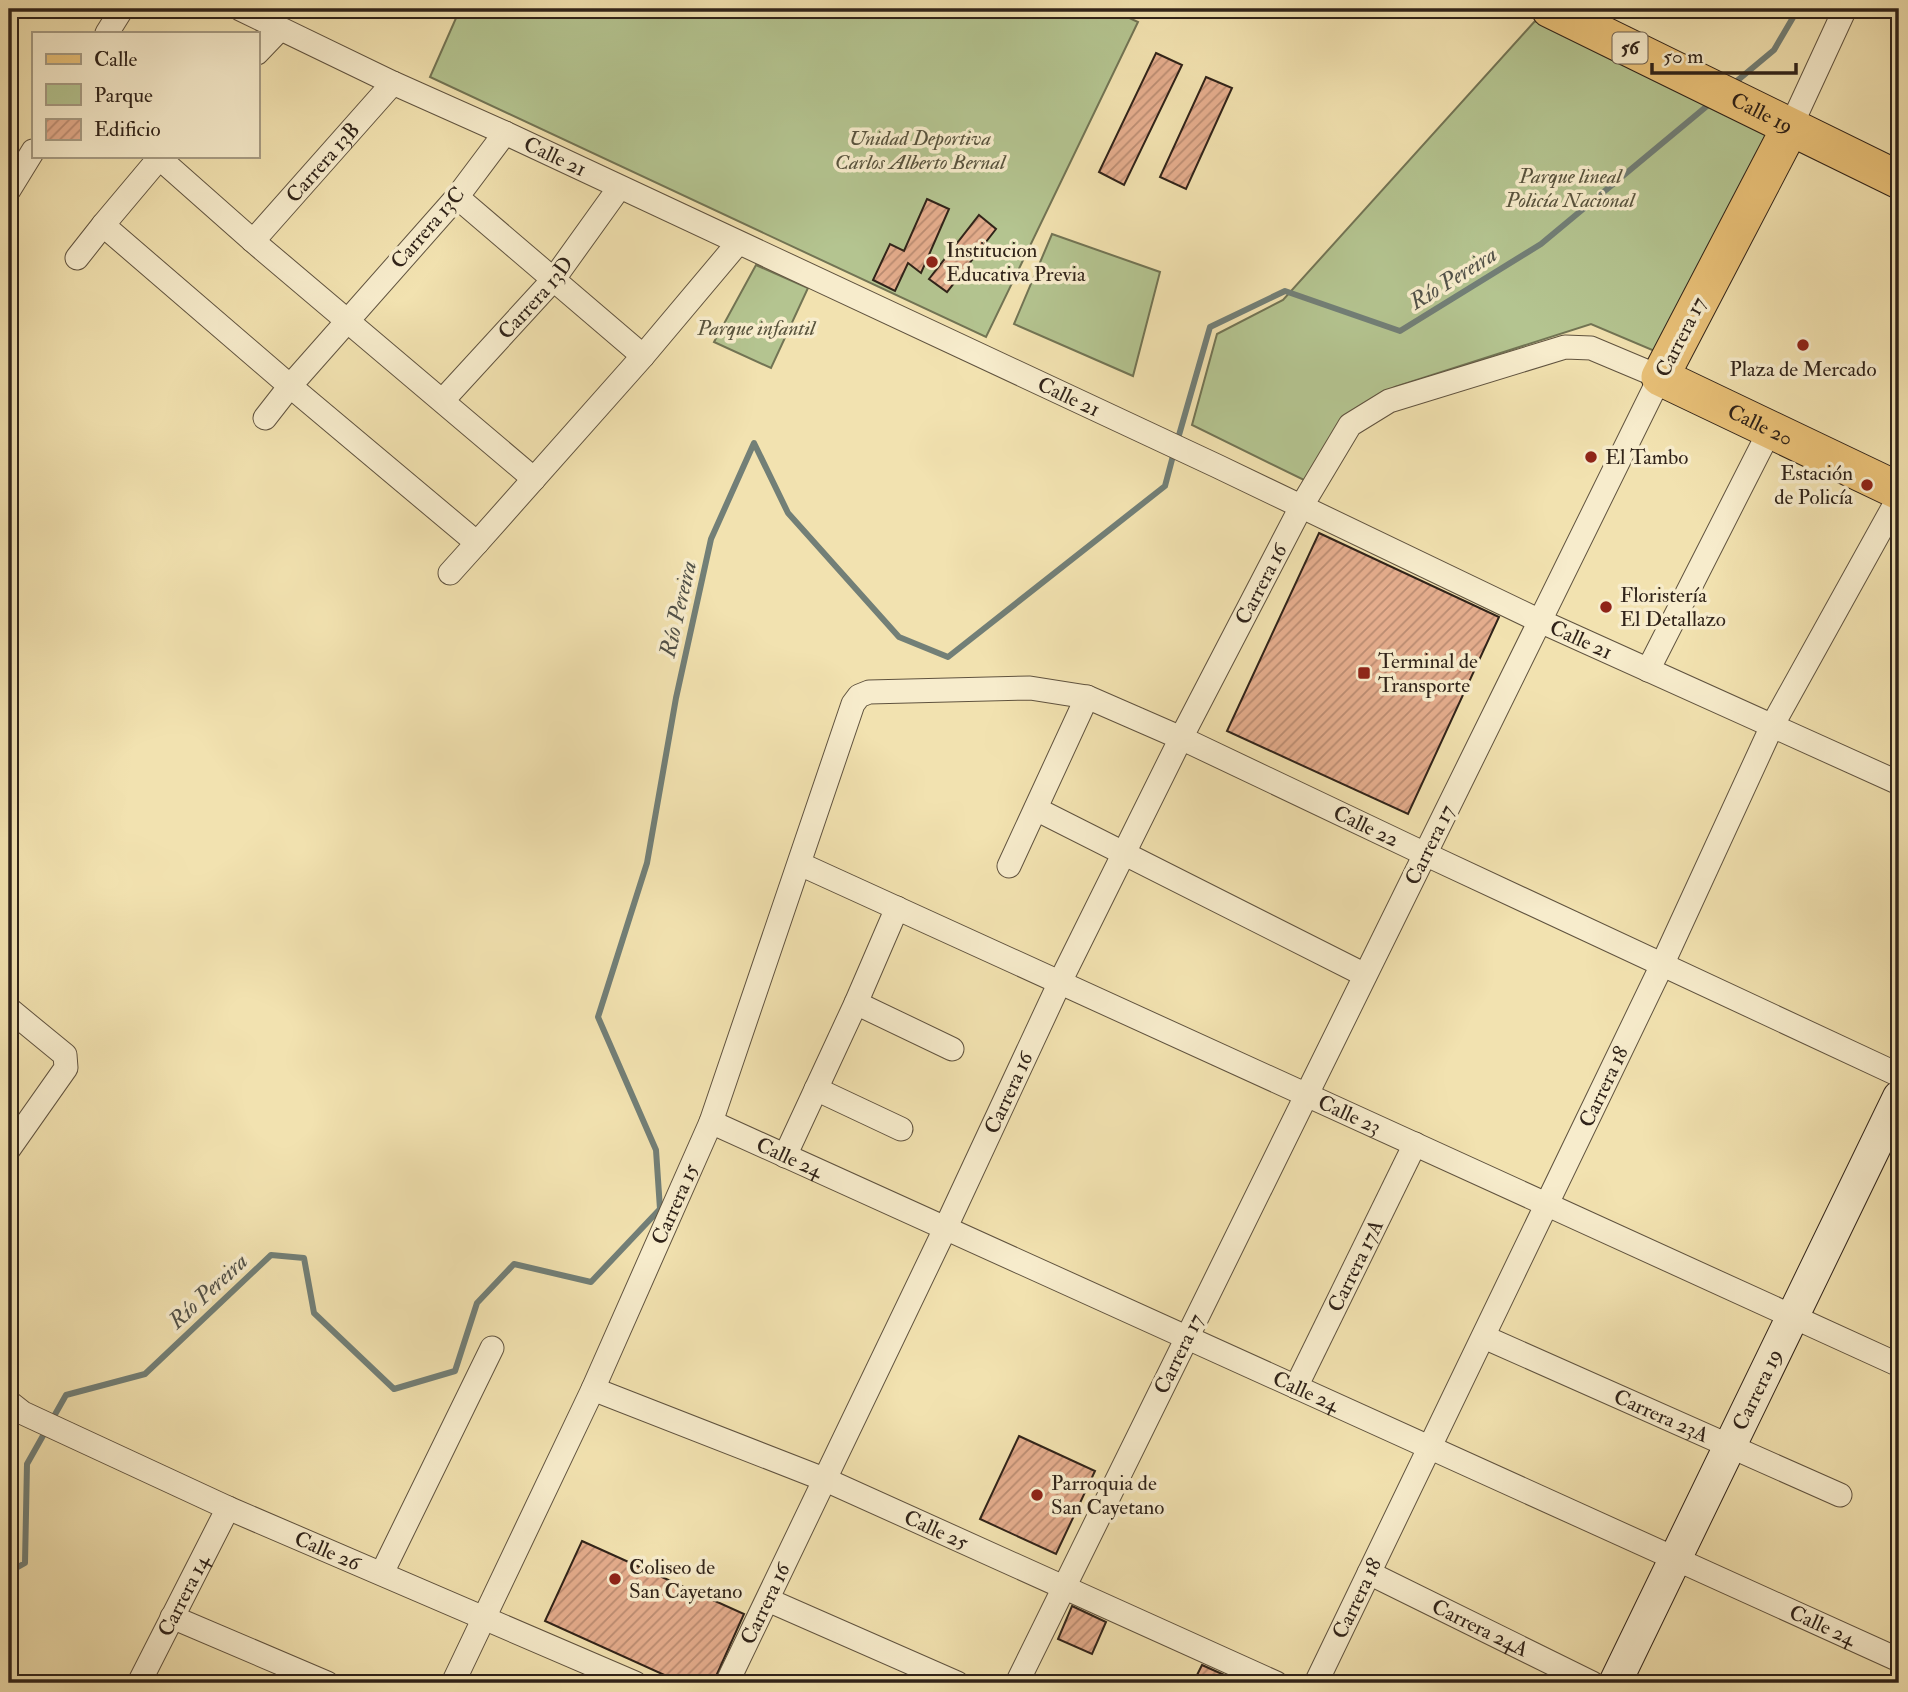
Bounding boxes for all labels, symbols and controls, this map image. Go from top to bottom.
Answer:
legend [32,32,259,158]
road number: 56 [1612,32,1648,64]
scale bar [1652,32,1796,76]
text: 50 m [1663,43,1704,70]
text: Calle [94,46,138,73]
text: Parque [94,82,153,109]
street label: Calle 19 [1726,86,1798,139]
text: Edificio [94,116,161,143]
street label: Carrera 13B [280,117,365,208]
park label: Unidad Deportiva Carlos Alberto Bernal [835,125,1007,176]
street label: Calle 21 [520,130,591,183]
park label: Parque lineal Policía Nacional [1505,163,1636,214]
street label: Carrera 13C [385,181,471,275]
place label: Institucion Educativa Previa [946,237,1086,288]
water label: Río Pereira [1403,240,1503,317]
street label: Carrera 13D [492,251,579,345]
marker: Institucion Educativa Previa [924,254,940,270]
street label: Carrera 17 [1649,292,1713,382]
park label: Parque infantil [696,315,817,342]
marker: Plaza de Mercado [1795,337,1811,353]
place label: Plaza de Mercado [1729,356,1877,383]
street label: Calle 21 [1033,370,1104,423]
street label: Calle 20 [1723,398,1797,452]
place label: El Tambo [1605,444,1688,471]
marker: El Tambo [1583,449,1599,465]
place label: Estación de Policía [1774,460,1853,511]
marker: Estación de Policía [1859,477,1875,493]
street label: Carrera 16 [1229,538,1294,629]
water label: Río Pereira [653,558,703,661]
place label: Floristería El Detallazo [1620,582,1726,633]
marker: Floristería El Detallazo [1598,599,1614,615]
street label: Calle 21 [1545,614,1617,665]
place label: Terminal de Transporte [1378,648,1478,699]
marker: Terminal de Transporte [1356,665,1372,681]
street label: Calle 22 [1329,799,1403,853]
street label: Carrera 17 [1399,800,1461,890]
street label: Carrera 18 [1572,1042,1634,1131]
street label: Carrera 16 [978,1046,1040,1138]
street label: Calle 23 [1314,1088,1385,1141]
street label: Calle 24 [752,1131,828,1185]
street label: Carrera 15 [645,1158,705,1249]
street label: Carrera 17A [1321,1215,1389,1316]
water label: Río Pereira [162,1247,254,1336]
street label: Carrera 17 [1148,1309,1210,1399]
street label: Carrera 19 [1726,1344,1788,1435]
street label: Calle 24 [1268,1365,1345,1419]
street label: Carrera 23A [1610,1383,1713,1449]
place label: Parroquia de San Cayetano [1051,1470,1164,1521]
marker: Parroquia de San Cayetano [1029,1487,1045,1503]
street label: Calle 25 [900,1503,973,1556]
street label: Calle 26 [290,1525,366,1577]
street label: Carrera 14 [151,1549,216,1641]
street label: Carrera 18 [1326,1553,1388,1643]
place label: Coliseo de San Cayetano [629,1554,742,1605]
street label: Carrera 16 [734,1557,797,1649]
marker: Coliseo de San Cayetano [607,1571,623,1587]
street label: Carrera 24A [1427,1593,1533,1663]
street label: Calle 24 [1785,1599,1861,1653]

